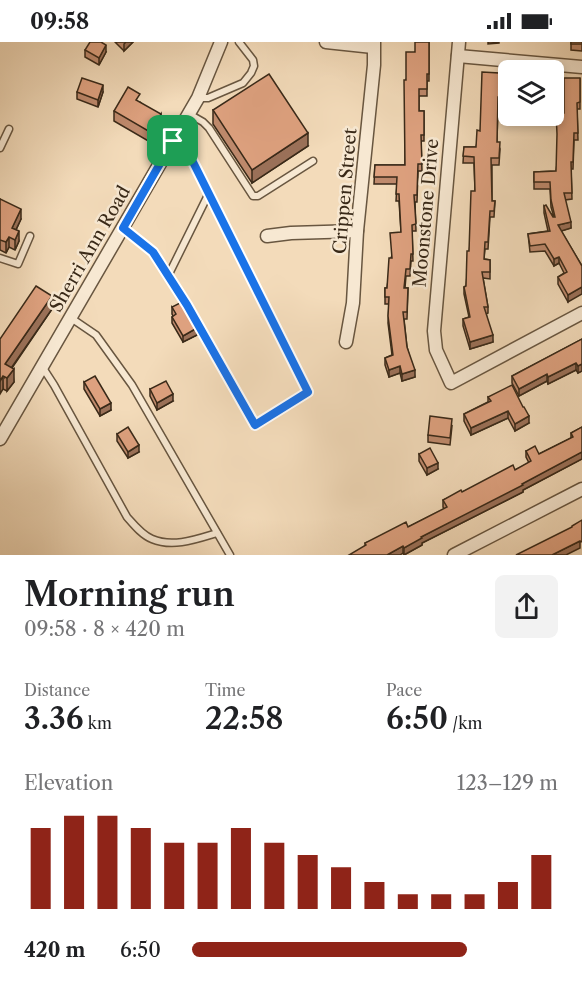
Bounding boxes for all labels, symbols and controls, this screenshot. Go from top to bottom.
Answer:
text: 09:58 [30,8,89,35]
map controls [498,60,564,126]
button: layers [498,60,564,126]
pin [147,115,198,166]
icon: arrive [156,124,189,157]
street label: Crippen Street [329,127,362,255]
street label: Moonstone Drive [409,138,443,288]
street label: Sherri Ann Road [45,182,135,316]
text: Morning run [24,574,235,615]
button: share [495,575,558,638]
text: 09:58 · 8 × 420 m [24,617,185,641]
text: Distance [24,680,90,700]
text: Time [205,680,245,700]
text: Pace [386,680,422,700]
text: 3.36 [24,700,84,737]
text: 22:58 [205,700,284,737]
text: 6:50 [386,700,448,737]
text: km [84,713,112,733]
text: /km [448,713,482,733]
text: Elevation [24,771,113,795]
text: 123–129 m [457,771,558,795]
text: 420 m [24,938,85,962]
text: 6:50 [120,938,161,962]

